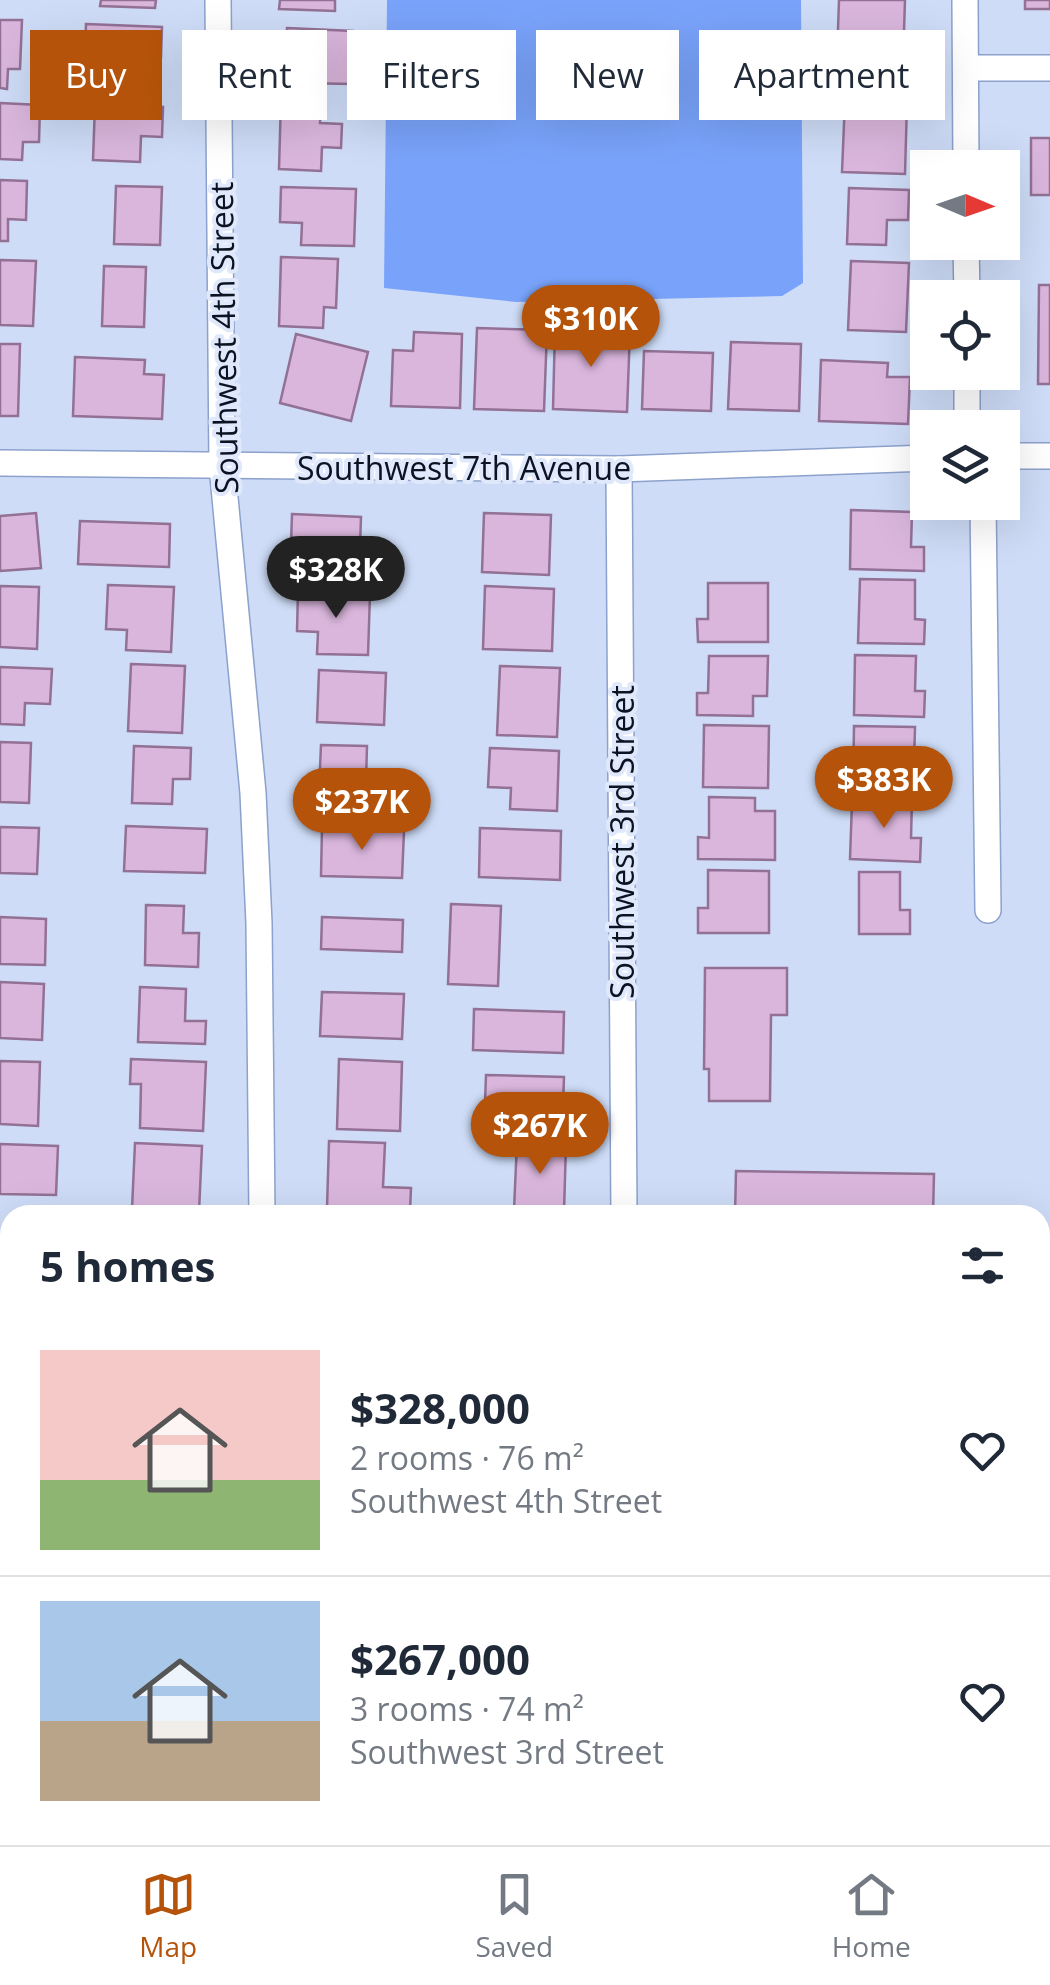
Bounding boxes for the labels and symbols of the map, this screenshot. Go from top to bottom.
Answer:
north arrow [910,150,1020,260]
street label: Southwest 4th Street [199,182,247,494]
pin: $310K [521,285,661,370]
street label: Southwest 7th Avenue [297,446,631,489]
pin: $328K [266,536,406,621]
street label: Southwest 3rd Street [600,685,643,999]
pin: $383K [814,746,954,831]
pin: $237K [292,768,432,853]
pin: $267K [470,1092,610,1177]

